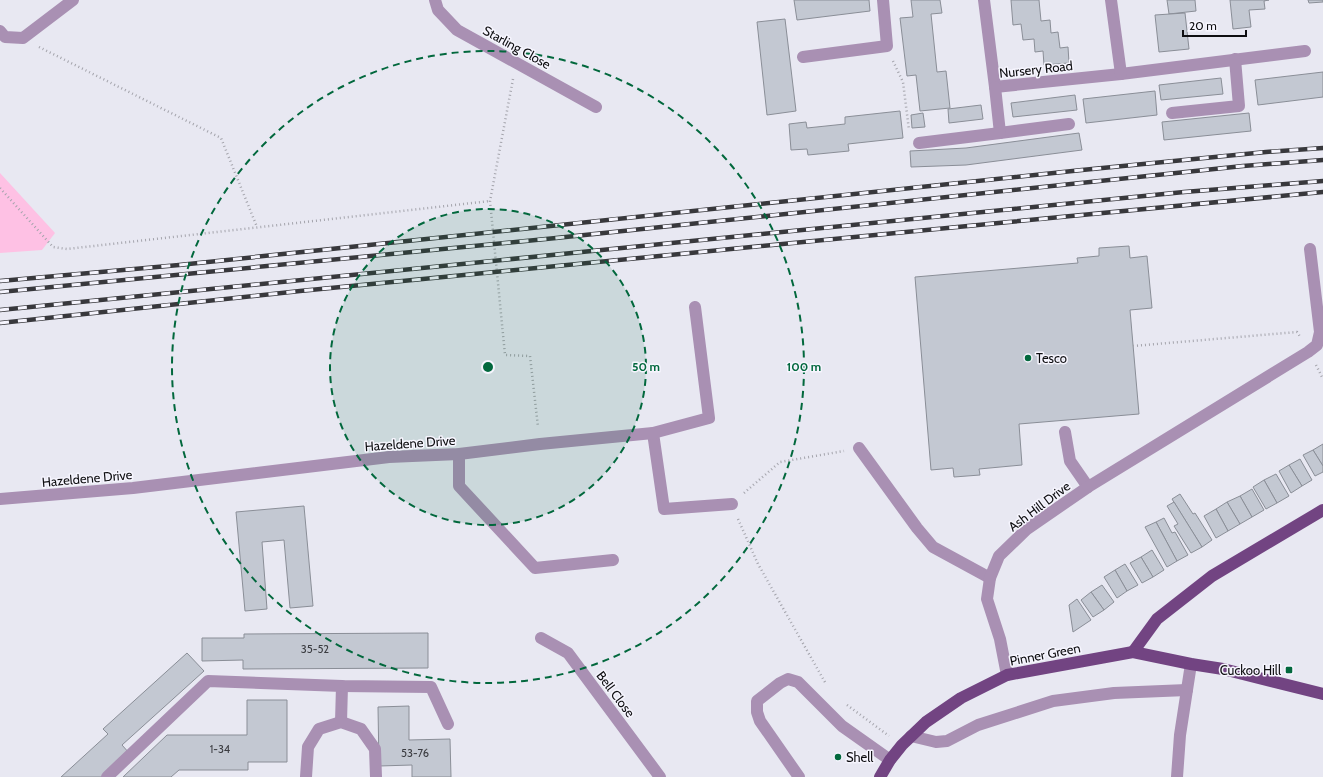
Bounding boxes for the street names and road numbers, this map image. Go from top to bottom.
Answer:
street label: Starling Close [480,22,554,72]
street label: Nursery Road [998,57,1074,81]
street label: Hazeldene Drive [364,432,456,454]
street label: Hazeldene Drive [41,466,133,490]
street label: Ash Hill Drive [1005,477,1073,534]
street label: Pinner Green [1008,639,1082,669]
street label: Bell Close [593,668,639,721]

